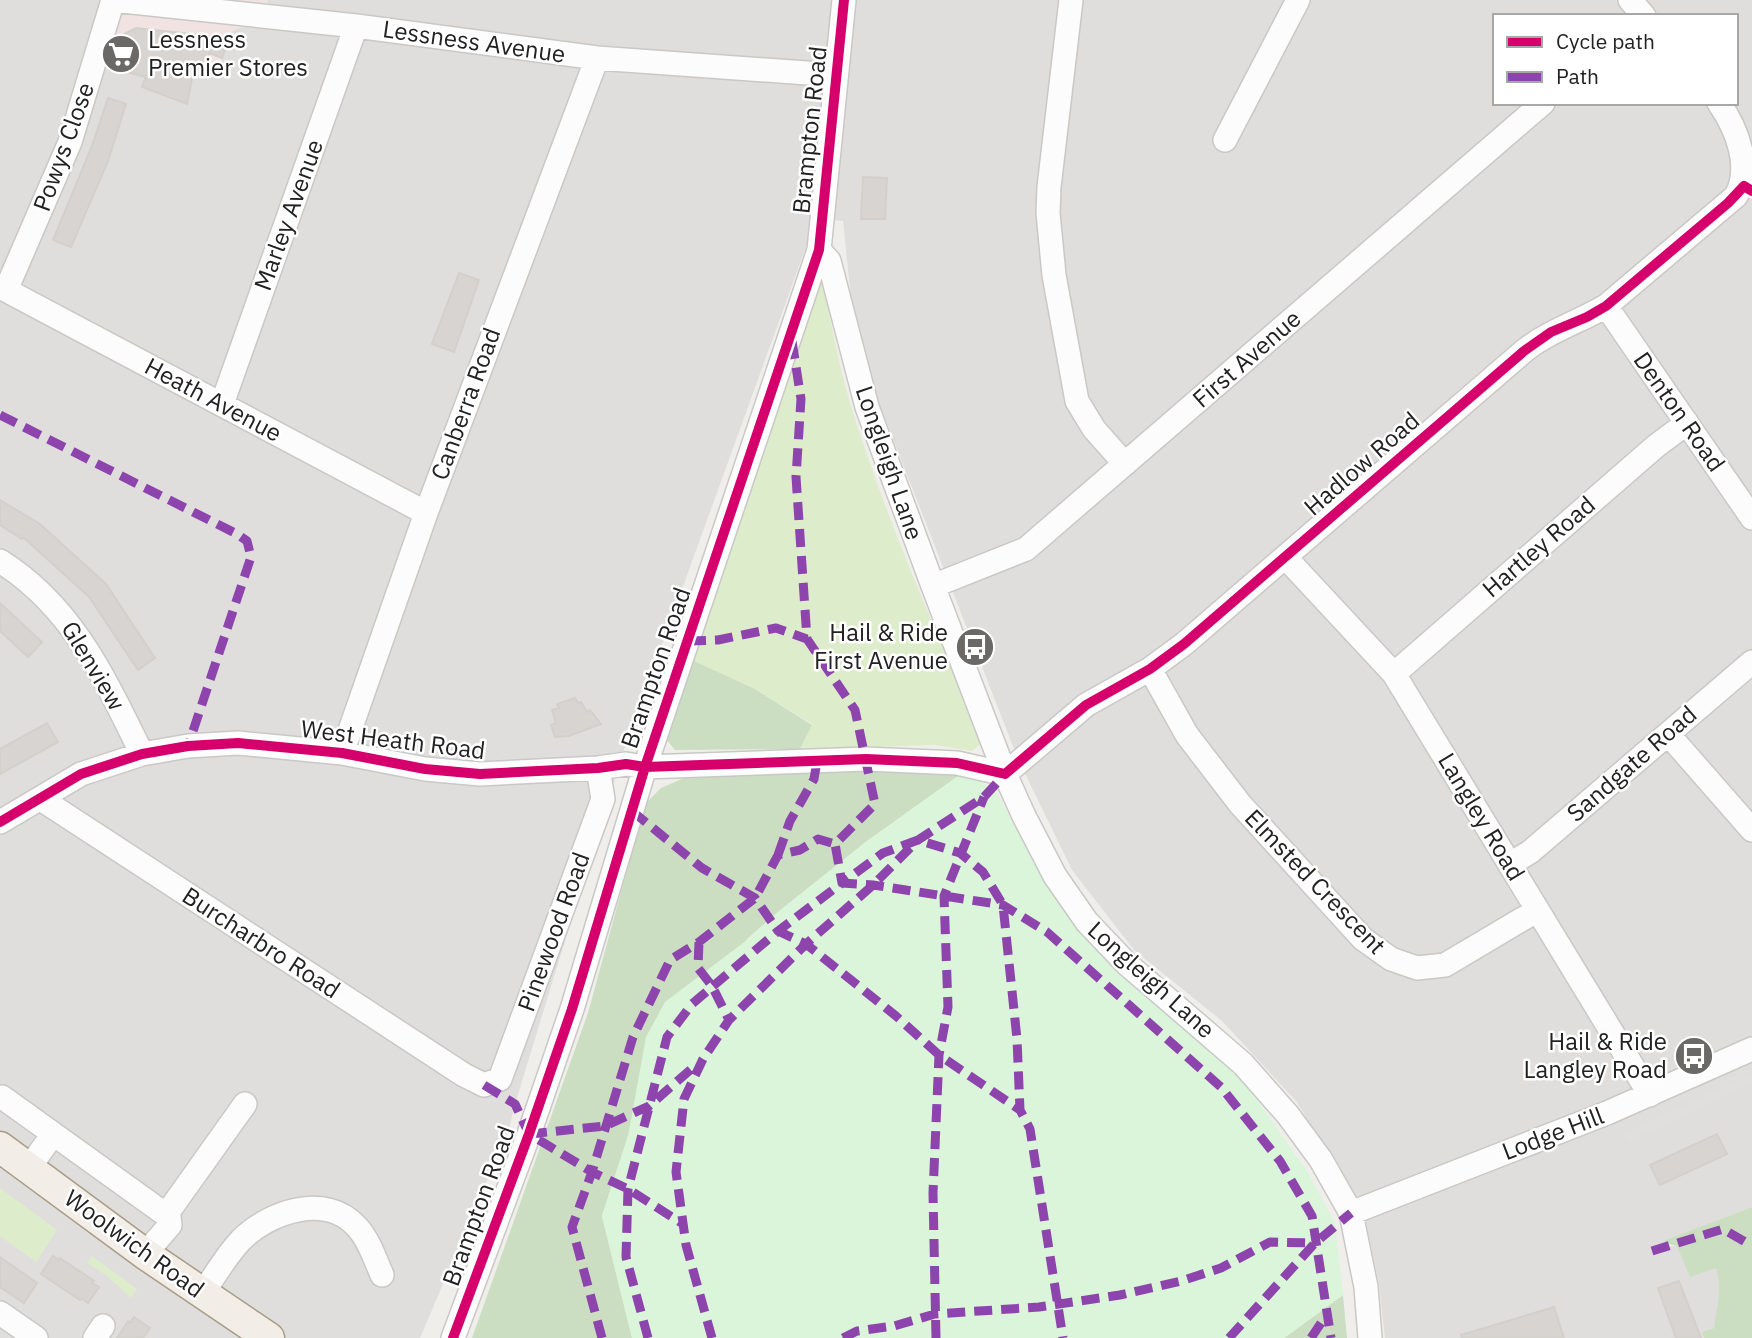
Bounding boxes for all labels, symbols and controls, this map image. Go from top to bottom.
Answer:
street label: Lessness Avenue [381,12,567,70]
legend [1493,14,1738,105]
place label: Lessness Premier Stores [148,23,308,83]
text: Cycle path [1556,27,1655,55]
supermarket icon: Lessness Premier Stores [100,33,142,75]
street label: Brampton Road [784,45,834,215]
text: Path [1556,62,1599,90]
street label: Powys Close [25,78,101,215]
street label: Marley Avenue [246,135,330,295]
street label: First Avenue [1185,302,1307,414]
street label: Canberra Road [423,323,507,484]
street label: Denton Road [1627,345,1733,478]
street label: Heath Avenue [139,350,288,449]
street label: Longleigh Lane [849,381,931,544]
street label: Hadlow Road [1297,404,1426,522]
street label: Hartley Road [1475,488,1601,604]
street label: Brampton Road [613,583,698,752]
street label: Glenview [55,615,133,716]
place label: Hail & Ride First Avenue [814,616,948,676]
bus stop icon: Hail & Ride First Avenue [954,626,996,668]
street label: Sandgate Road [1560,698,1703,828]
street label: West Heath Road [299,712,487,766]
street label: Langley Road [1431,747,1533,886]
street label: Elmsted Crescent [1238,802,1393,961]
street label: Pinewood Road [509,848,597,1016]
street label: Burcharbro Road [176,879,347,1005]
street label: Longleigh Lane [1081,914,1222,1045]
place label: Hail & Ride Langley Road [1523,1025,1667,1085]
bus stop icon: Hail & Ride Langley Road [1673,1035,1715,1077]
street label: Lodge Hill [1497,1099,1608,1167]
street label: Brampton Road [434,1121,522,1290]
street label: Woolwich Road [58,1182,211,1305]

